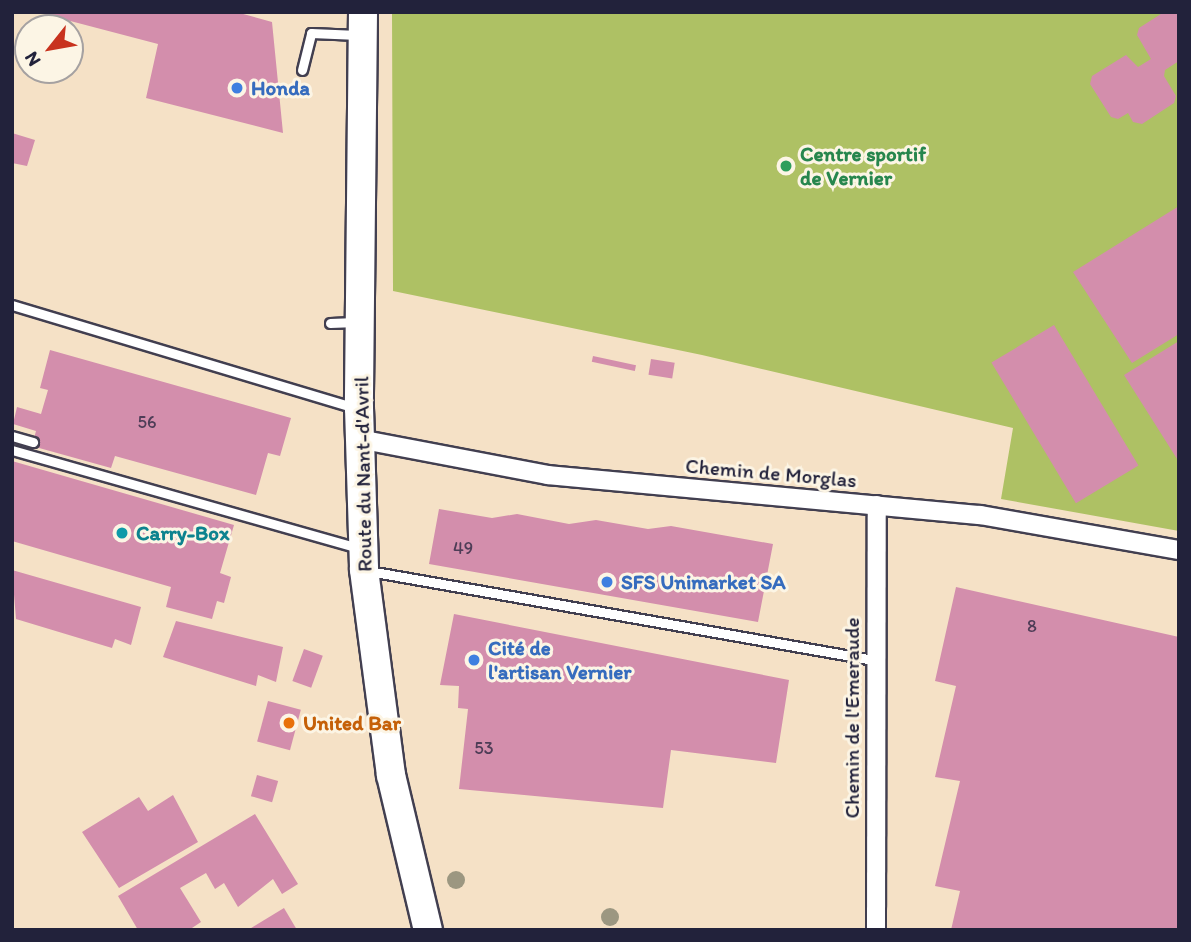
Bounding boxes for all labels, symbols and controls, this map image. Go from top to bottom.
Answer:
north arrow [14,14,84,84]
text: N [19,48,45,70]
place label: Honda [251,75,310,101]
marker: Honda [229,80,245,96]
place label: Centre sportif de Vernier [800,141,926,191]
marker: Centre sportif de Vernier [778,158,794,174]
street label: Route du Nant-d'Avril [349,376,377,572]
house number: 56 [138,411,156,433]
street label: Chemin de Morglas [684,453,858,493]
place label: Carry-Box [136,520,229,546]
marker: Carry-Box [114,525,130,541]
house number: 49 [453,537,473,559]
place label: SFS Unimarket SA [621,569,786,595]
marker: SFS Unimarket SA [599,574,615,590]
house number: 8 [1027,615,1037,637]
street label: Chemin de l'Emeraude [839,618,865,818]
place label: Cité de l'artisan Vernier [488,635,631,685]
marker: Cité de l'artisan Vernier [466,652,482,668]
place label: United Bar [303,710,401,736]
marker: United Bar [281,715,297,731]
house number: 53 [474,737,494,759]

